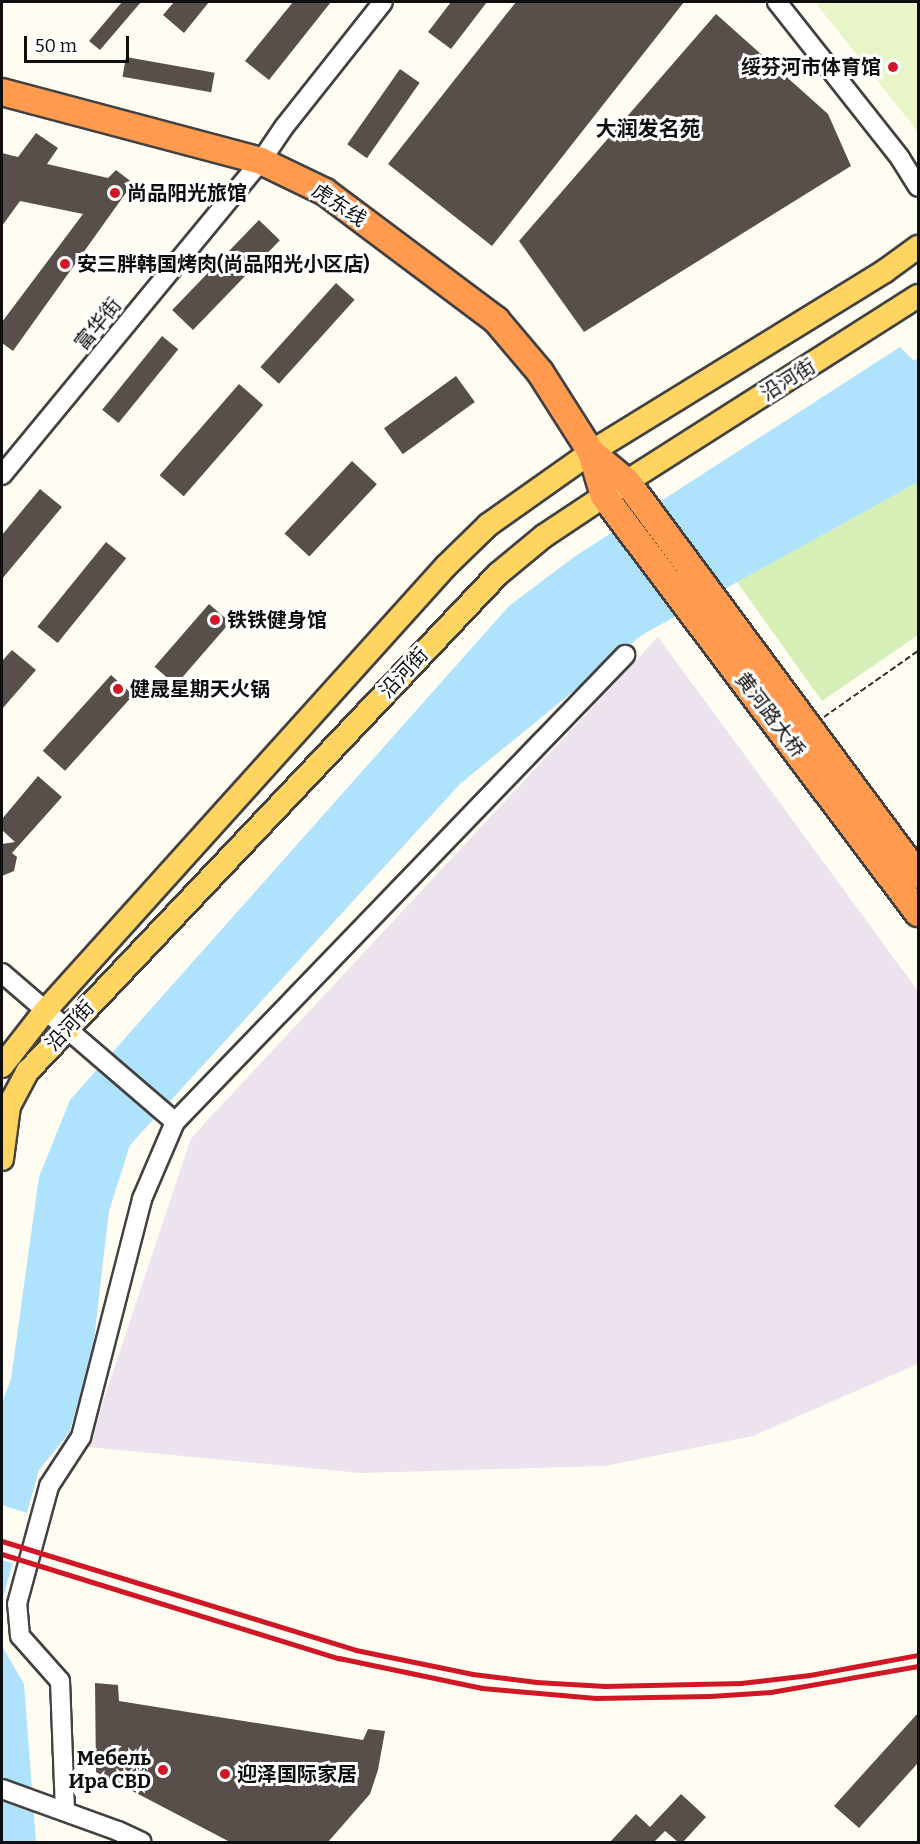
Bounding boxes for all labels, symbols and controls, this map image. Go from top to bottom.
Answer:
scale bar [27,24,132,62]
text: 50 m [35,35,77,57]
place label: 绥芬河市体育馆 [741,55,881,79]
marker: 绥芬河市体育馆 [886,60,900,74]
district label: 大润发名苑 [596,116,700,142]
street label: 虎东线 [307,178,371,232]
place label: 尚品阳光旅馆 [127,181,247,205]
marker: 尚品阳光旅馆 [108,186,122,200]
place label: 安三胖韩国烤肉(尚品阳光小区店) [77,252,370,276]
marker: 安三胖韩国烤肉(尚品阳光小区店) [58,257,72,271]
street label: 富华街 [70,293,126,355]
street label: 沿河街 [756,354,820,406]
place label: 铁铁健身馆 [227,608,327,632]
marker: 铁铁健身馆 [208,613,222,627]
street label: 沿河街 [375,643,433,703]
street label: 黄河路大桥 [730,668,810,762]
place label: 健晟星期天火锅 [130,677,270,701]
marker: 健晟星期天火锅 [111,682,125,696]
street label: 沿河街 [41,996,99,1056]
place label: Мебель Ира CBD [69,1746,151,1793]
place label: 迎泽国际家居 [237,1762,357,1786]
marker: Мебель Ира CBD [156,1763,170,1777]
marker: 迎泽国际家居 [218,1767,232,1781]

